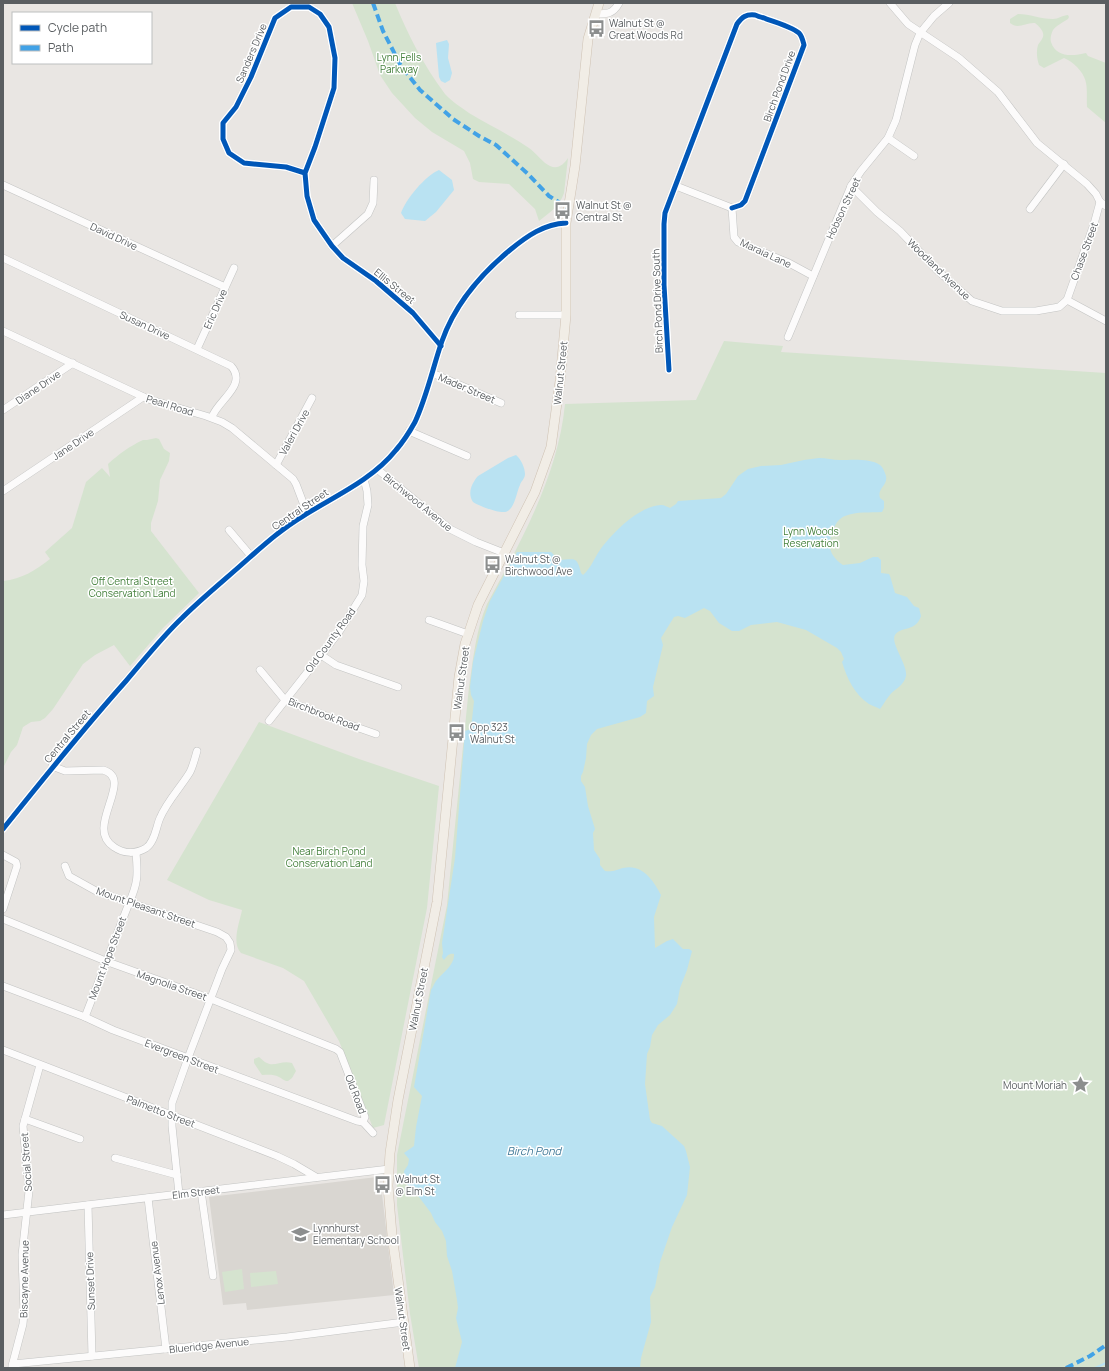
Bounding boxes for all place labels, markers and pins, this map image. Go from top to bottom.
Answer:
place label: Walnut St @ Great Woods Rd [609,16,683,42]
bus stop icon: Walnut St @ Great Woods Rd [586,19,606,39]
place label: Walnut St @ Central St [576,198,632,224]
bus stop icon: Walnut St @ Central St [553,201,573,221]
place label: Walnut St @ Birchwood Ave [505,552,572,578]
bus stop icon: Walnut St @ Birchwood Ave [482,555,502,575]
place label: Opp 323 Walnut St [470,720,515,746]
bus stop icon: Opp 323 Walnut St [447,723,467,743]
place icon: Mount Moriah [1070,1075,1090,1095]
place label: Mount Moriah [1003,1078,1067,1092]
place label: Walnut St @ Elm St [395,1172,440,1198]
bus stop icon: Walnut St @ Elm St [372,1175,392,1195]
place label: Lynnhurst Elementary School [313,1221,399,1247]
school or university icon: Lynnhurst Elementary School [290,1224,310,1244]

